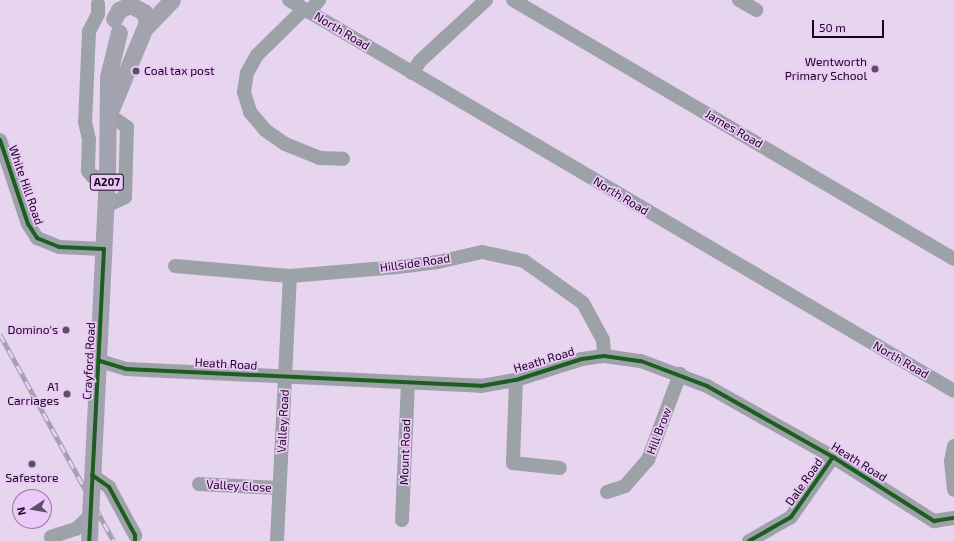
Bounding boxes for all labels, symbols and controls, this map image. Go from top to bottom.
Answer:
street label: North Road [312,9,372,53]
scale bar [814,12,886,38]
text: 50 m [819,20,846,34]
place label: Wentworth Primary School [784,55,867,83]
place label: Coal tax post [144,64,215,78]
marker: Wentworth Primary School [870,64,880,74]
marker: Coal tax post [131,66,141,76]
street label: James Road [703,107,765,151]
street label: White Hill Road [6,143,46,227]
road number: A207 [89,173,125,191]
street label: North Road [591,174,651,218]
street label: Hillside Road [379,251,451,275]
street label: Crayford Road [80,322,98,400]
place label: Domino's [8,323,58,337]
marker: Domino's [61,325,71,335]
street label: North Road [871,338,931,382]
street label: Heath Road [512,344,576,376]
street label: Heath Road [194,355,258,373]
place label: A1 Carriages [7,380,59,408]
marker: A1 Carriages [62,389,72,399]
street label: Valley Road [274,389,292,453]
street label: Hill Brow [643,405,675,457]
street label: Mount Road [397,419,413,485]
street label: Heath Road [829,439,889,485]
street label: Dale Road [782,455,826,509]
marker: Safestore [27,459,37,469]
place label: Safestore [6,471,58,485]
street label: Valley Close [206,477,272,495]
north arrow [12,489,52,529]
text: N [14,506,28,517]

